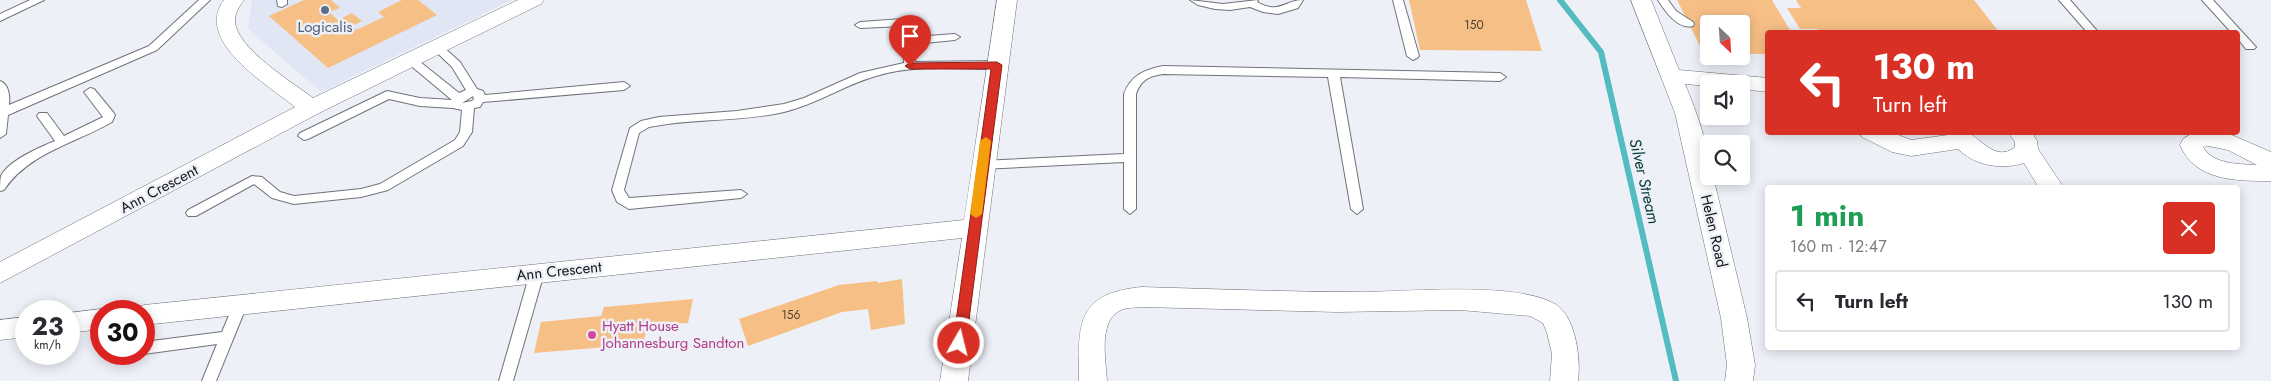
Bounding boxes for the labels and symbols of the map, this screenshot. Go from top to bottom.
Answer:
marker: Logicalis [319,4,331,16]
pin [889,15,931,66]
north arrow [1700,15,1750,65]
place label: Logicalis [297,16,353,38]
house number: 150 [1464,16,1484,34]
water label: Silver Stream [1624,136,1666,226]
street label: Ann Crescent [116,159,202,219]
street label: Helen Road [1695,192,1733,270]
street label: Ann Crescent [515,256,603,286]
speed limit sign: 30 [90,300,155,365]
house number: 156 [781,306,801,324]
place label: Hyatt House Johannesburg Sandton [600,315,744,354]
position arrow [932,316,984,368]
marker: Hyatt House Johannesburg Sandton [586,329,598,341]

